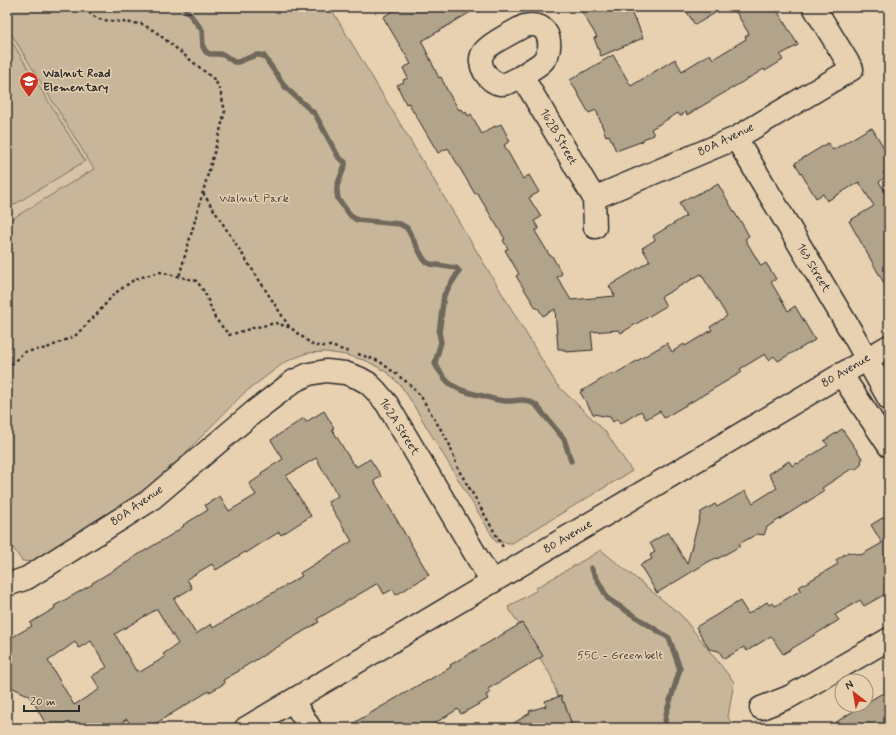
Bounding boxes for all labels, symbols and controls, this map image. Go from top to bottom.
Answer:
place label: Walnut Road Elementary [42,66,111,96]
school or university icon: Walnut Road Elementary [18,70,40,98]
street label: 162B Street [536,106,581,168]
street label: 80A Avenue [695,119,757,161]
park label: Walnut Park [219,191,289,207]
street label: 163 Street [792,241,834,295]
street label: 80 Avenue [819,350,874,392]
street label: 162A Street [375,395,423,459]
street label: 80A Avenue [107,482,167,530]
street label: 80 Avenue [541,516,596,558]
park label: 55C - Greenbelt [577,648,663,664]
north arrow [834,673,874,713]
text: N [843,677,856,693]
scale bar [24,687,79,713]
text: 20 m [30,694,56,710]

